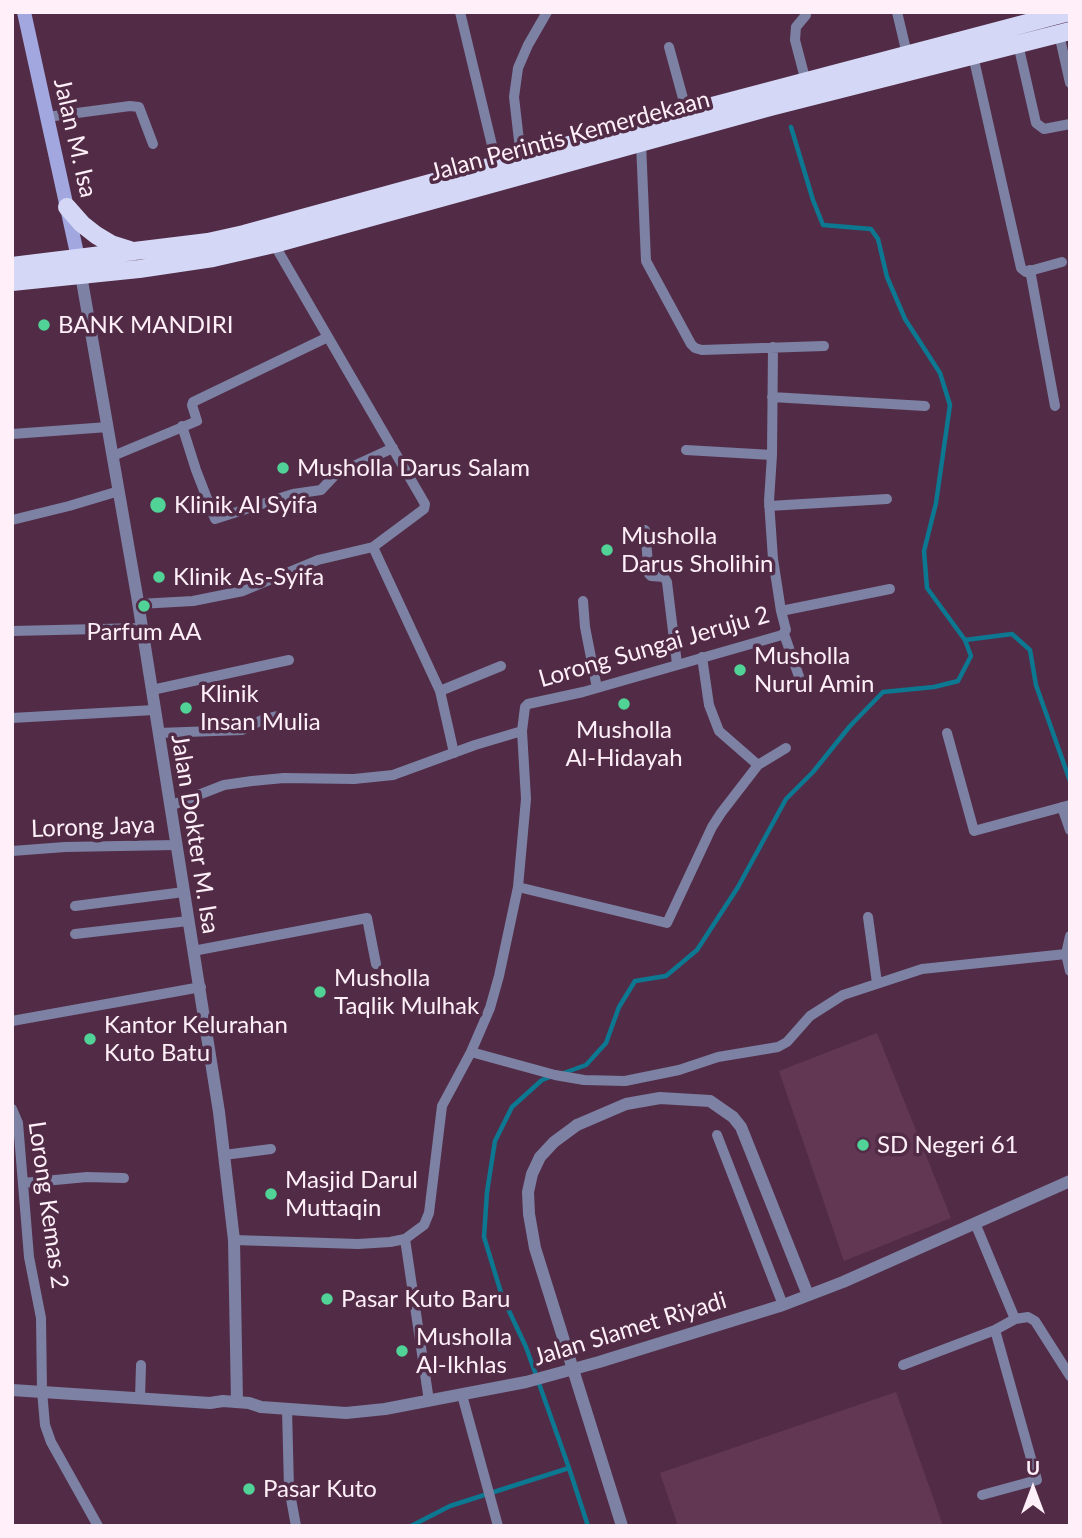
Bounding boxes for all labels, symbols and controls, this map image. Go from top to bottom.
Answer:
street label: Jalan M. Isa [47,76,103,200]
street label: Jalan Perintis Kemerdekaan [427,85,713,187]
place label: BANK MANDIRI [58,311,233,339]
marker: BANK MANDIRI [36,317,52,333]
place label: Musholla Darus Salam [297,454,530,482]
marker: Musholla Darus Salam [275,460,291,476]
place label: Klinik Al Syifa [174,491,318,519]
marker: Klinik Al Syifa [148,495,168,515]
place label: Musholla Darus Sholihin [621,522,773,578]
marker: Musholla Darus Sholihin [599,542,615,558]
place label: Klinik As-Syifa [173,563,324,591]
marker: Klinik As-Syifa [151,569,167,585]
marker: Parfum AA [136,598,152,614]
street label: Lorong Sungai Jeruju 2 [535,600,773,694]
place label: Parfum AA [87,618,201,646]
place label: Musholla Nurul Amin [754,642,875,698]
marker: Musholla Nurul Amin [732,662,748,678]
place label: Klinik Insan Mulia [200,680,321,736]
marker: Musholla Al-Hidayah [616,696,632,712]
marker: Klinik Insan Mulia [178,700,194,716]
place label: Musholla Al-Hidayah [565,716,683,772]
street label: Jalan Dokter M. Isa [165,732,225,936]
street label: Lorong Jaya [30,810,156,844]
place label: Musholla Taqlik Mulhak [334,964,479,1020]
marker: Musholla Taqlik Mulhak [312,984,328,1000]
place label: Kantor Kelurahan Kuto Batu [104,1011,288,1067]
marker: Kantor Kelurahan Kuto Batu [82,1031,98,1047]
street label: Lorong Kemas 2 [22,1119,74,1291]
place label: SD Negeri 61 [877,1131,1018,1159]
marker: SD Negeri 61 [855,1137,871,1153]
place label: Masjid Darul Muttaqin [285,1166,418,1222]
marker: Masjid Darul Muttaqin [263,1186,279,1202]
place label: Pasar Kuto Baru [341,1285,510,1313]
street label: Jalan Slamet Riyadi [530,1286,730,1372]
marker: Pasar Kuto Baru [319,1291,335,1307]
place label: Musholla Al-Ikhlas [416,1323,512,1379]
marker: Musholla Al-Ikhlas [394,1343,410,1359]
north arrow [998,1454,1068,1524]
text: U [1026,1456,1040,1479]
place label: Pasar Kuto [263,1475,377,1503]
marker: Pasar Kuto [241,1481,257,1497]

